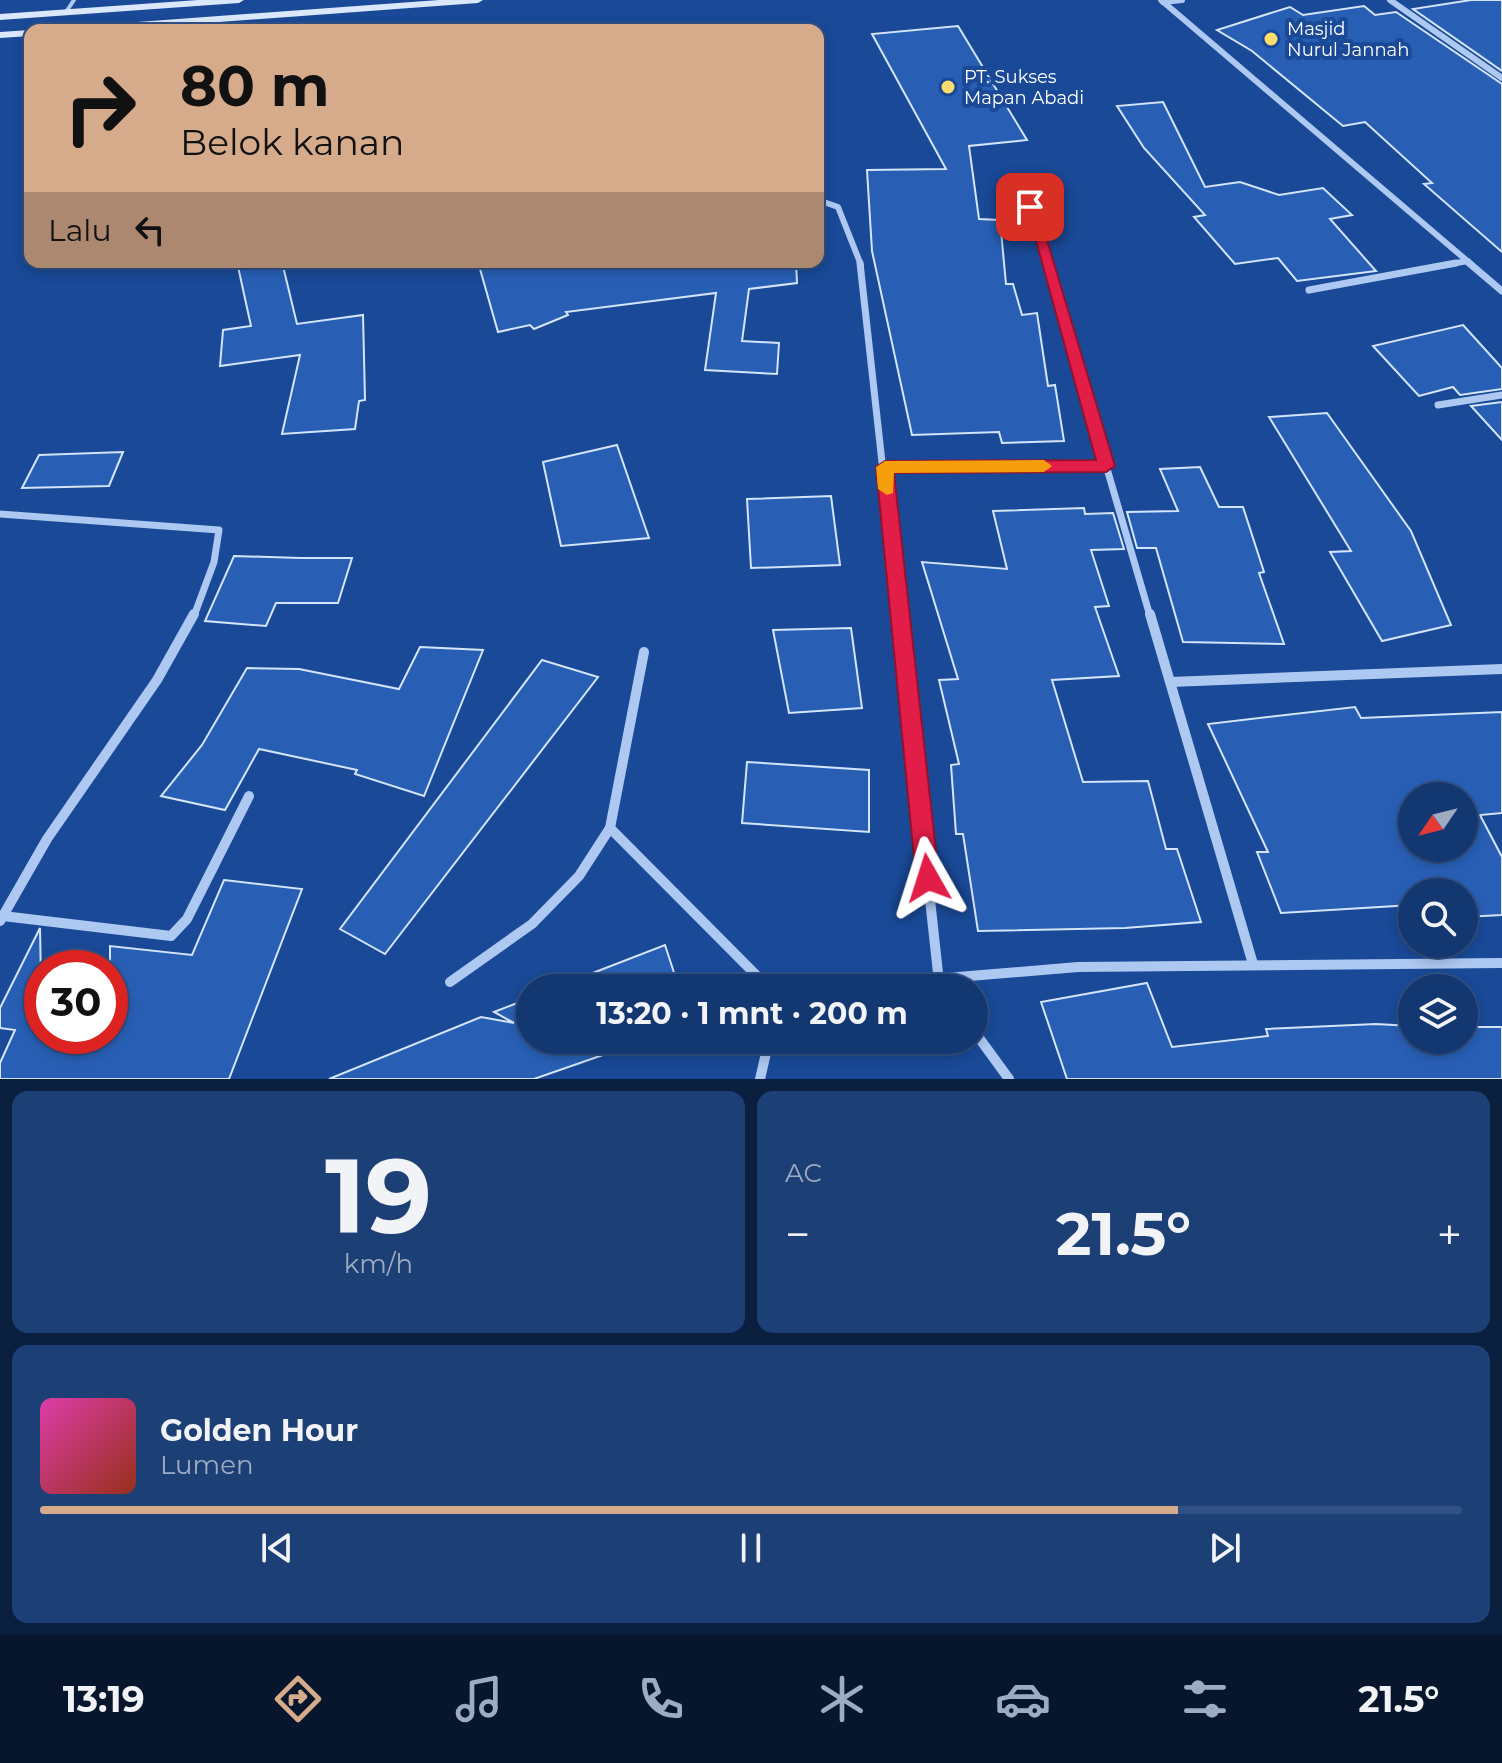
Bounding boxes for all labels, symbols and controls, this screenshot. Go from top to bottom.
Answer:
place label: Masjid Nurul Jannah [1287,18,1409,61]
marker: Masjid Nurul Jannah [1262,30,1280,48]
text: 80 m [180,52,330,120]
icon: right [48,56,152,160]
place label: PT. Sukses Mapan Abadi [964,66,1084,109]
marker: PT. Sukses Mapan Abadi [939,78,957,96]
text: Belok kanan [180,120,404,164]
pin [996,173,1064,241]
icon: arrive [1008,185,1052,229]
icon: left [128,208,172,252]
text: Lalu [48,212,112,249]
north arrow [1398,782,1478,862]
map controls [1398,782,1478,1054]
position arrow [886,836,970,920]
button: search [1398,878,1478,958]
speed limit sign: 30 [24,950,128,1054]
button: layers [1398,974,1478,1054]
text: 13:20 · 1 mnt · 200 m [596,995,908,1032]
text: 19 [325,1132,432,1259]
text: AC [785,1157,822,1189]
text: 21.5° [1056,1197,1191,1270]
text: − [785,1207,810,1261]
text: + [1437,1207,1462,1261]
text: km/h [344,1248,413,1280]
text: Golden Hour [160,1412,358,1449]
text: Lumen [160,1449,253,1481]
icon: previous [255,1526,299,1570]
icon: pause [729,1526,773,1570]
icon: next [1203,1526,1247,1570]
icon: directions [270,1671,326,1727]
icon: music [451,1671,507,1727]
icon: phone [633,1671,689,1727]
icon: climate [814,1671,870,1727]
icon: car [995,1671,1051,1727]
icon: filters [1177,1671,1233,1727]
text: 13:19 [63,1677,145,1721]
text: 21.5° [1358,1677,1439,1721]

